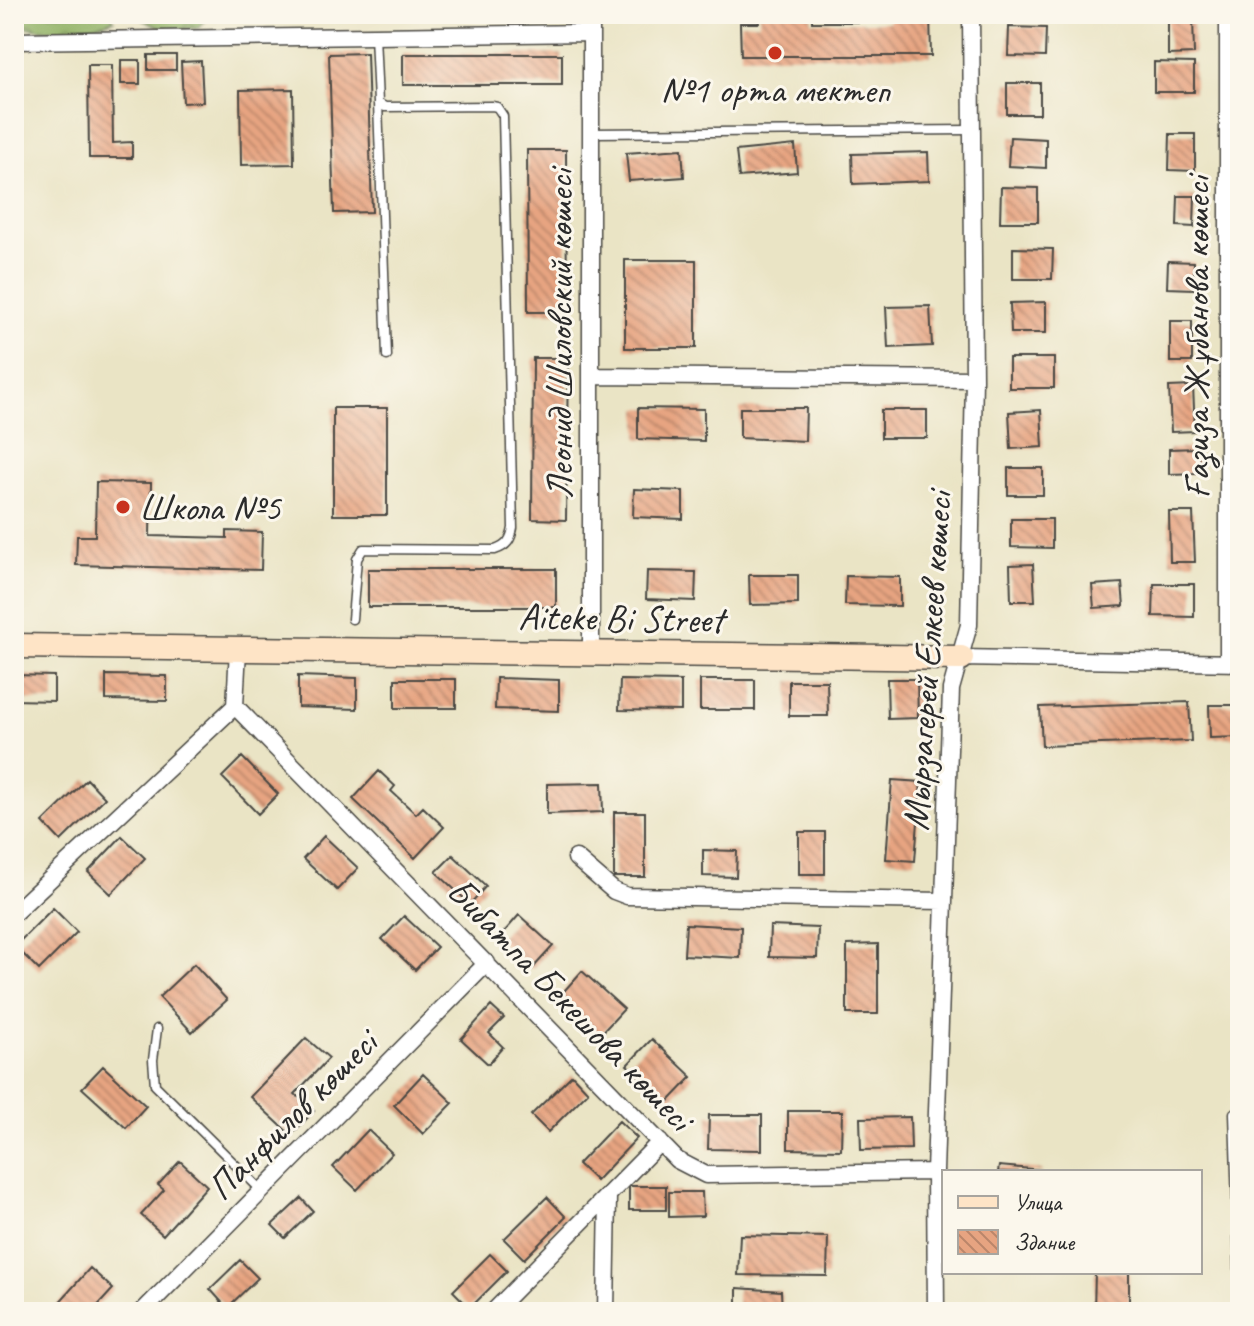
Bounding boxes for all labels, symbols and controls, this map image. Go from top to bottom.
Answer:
marker: №1 орта мектеп [766,44,784,62]
place label: №1 орта мектеп [660,66,891,113]
street label: Леонид Шиловский көшесі [536,165,583,499]
street label: Ғазиза Жұбанова көшесі [1173,172,1220,500]
place label: Школа №5 [139,484,282,531]
street label: Мырзагерей Елкеев көшесі [892,486,963,832]
marker: Школа №5 [114,498,132,516]
street label: Aiteke Bi Street [518,593,729,643]
street label: Бибатпа Бекешова көшесі [437,867,706,1143]
street label: Панфилов көшесі [197,1017,390,1210]
legend [942,1170,1202,1274]
text: Улица [1014,1187,1063,1217]
text: Здание [1014,1227,1076,1257]

